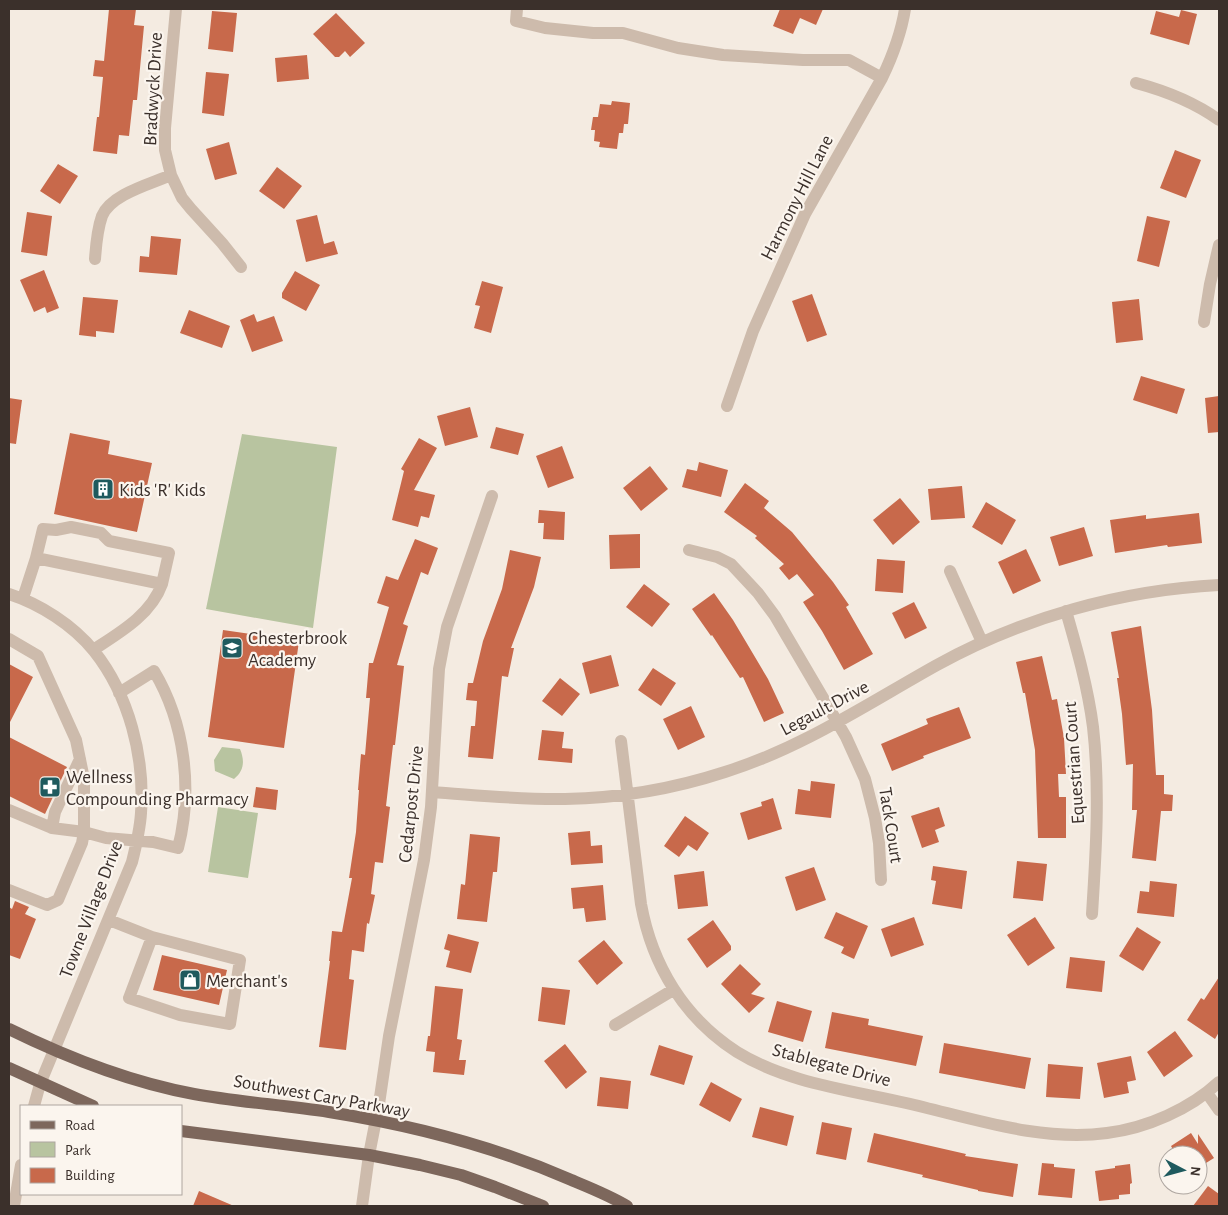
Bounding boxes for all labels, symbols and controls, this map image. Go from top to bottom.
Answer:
street label: Bradwyck Drive [141,32,166,146]
street label: Harmony Hill Lane [758,132,837,263]
building icon: Kids 'R' Kids [91,477,115,501]
place label: Kids 'R' Kids [119,481,206,500]
place label: Chesterbrook Academy [248,629,348,670]
school or university icon: Chesterbrook Academy [220,636,244,660]
street label: Legault Drive [777,677,872,740]
street label: Equestrian Court [1061,701,1088,825]
street label: Cedarpost Drive [396,745,427,864]
place label: Wellness Compounding Pharmacy [66,768,249,809]
pharmacy icon: Wellness Compounding Pharmacy [38,775,62,799]
street label: Tack Court [875,786,906,864]
street label: Towne Village Drive [56,838,126,981]
shop icon: Merchant's [178,968,202,992]
place label: Merchant's [206,972,288,991]
street label: Stablegate Drive [770,1041,893,1090]
street label: Southwest Cary Parkway [232,1072,411,1121]
legend [20,1105,182,1195]
text: Road [65,1118,95,1133]
text: Park [65,1143,91,1158]
north arrow [1158,1145,1208,1195]
text: N [1187,1166,1202,1177]
text: Building [65,1168,115,1183]

